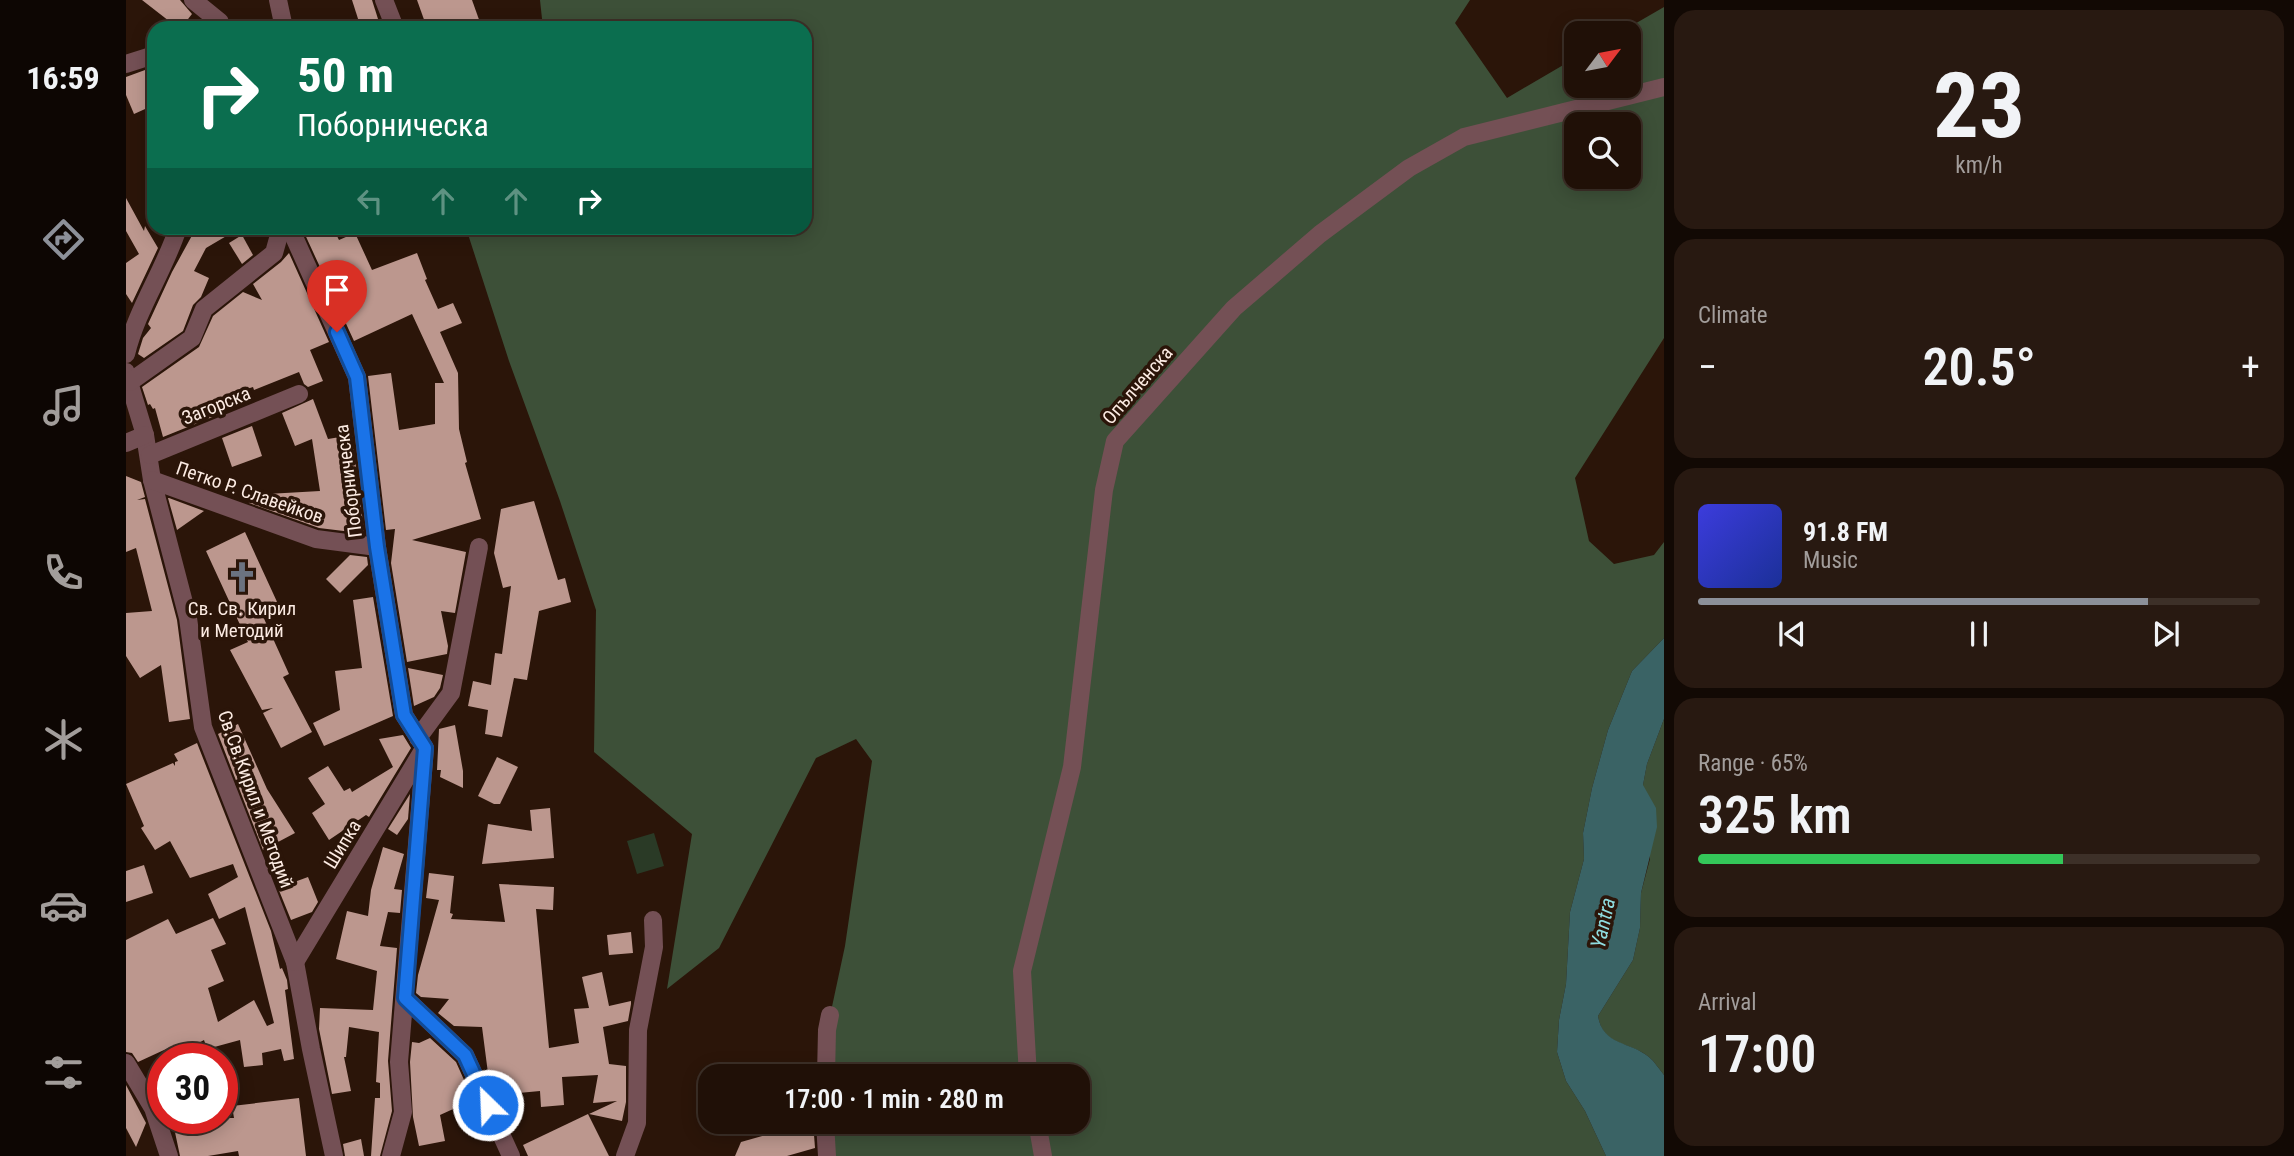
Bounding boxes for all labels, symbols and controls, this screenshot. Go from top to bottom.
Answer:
north arrow [1564,21,1642,98]
map controls [1564,21,1641,189]
text: 50 m [297,47,394,104]
icon: right [182,49,273,140]
text: 23 [1933,53,2025,159]
text: 16:59 [26,59,100,97]
text: Поборническа [297,106,489,144]
button: search [1564,112,1641,189]
text: km/h [1955,152,2003,179]
icon: left [351,182,389,220]
icon: ahead [424,182,462,220]
icon: ahead [497,182,535,220]
icon: right [570,182,608,220]
icon: directions [39,215,88,264]
pin [307,260,367,332]
icon: arrive [318,271,356,309]
text: Climate [1698,302,1768,329]
text: 20.5° [1922,337,2036,398]
street label: Опълченска [1097,342,1177,429]
text: − [1698,345,1717,389]
text: + [2241,345,2260,389]
icon: music [39,381,88,430]
street label: Загорска [179,381,254,430]
street label: Поборническа [330,423,367,539]
street label: Петко Р. Славейков [173,457,326,528]
text: 91.8 FM [1803,517,1888,547]
text: Music [1803,547,1858,574]
icon: phone [39,548,88,597]
church icon: Св. Св. Кирил и Методий [225,560,259,594]
place label: Св. Св. Кирил и Методий [188,597,296,642]
icon: previous [1773,615,1811,653]
icon: pause [1960,615,1998,653]
icon: next [2147,615,2185,653]
street label: Св.Св.Кирил и Методий [213,707,298,891]
icon: climate [39,715,88,764]
text: Range · 65% [1698,750,1808,777]
text: 325 km [1698,785,1852,846]
street label: Шипка [319,816,366,873]
icon: car [39,881,88,930]
water label: Yantra [1586,895,1620,951]
text: Arrival [1698,989,1757,1016]
text: 17:00 [1698,1024,1816,1085]
speed limit sign: 30 [147,1043,238,1134]
icon: filters [39,1048,88,1097]
position arrow [451,1068,525,1142]
text: 17:00 · 1 min · 280 m [784,1084,1004,1114]

